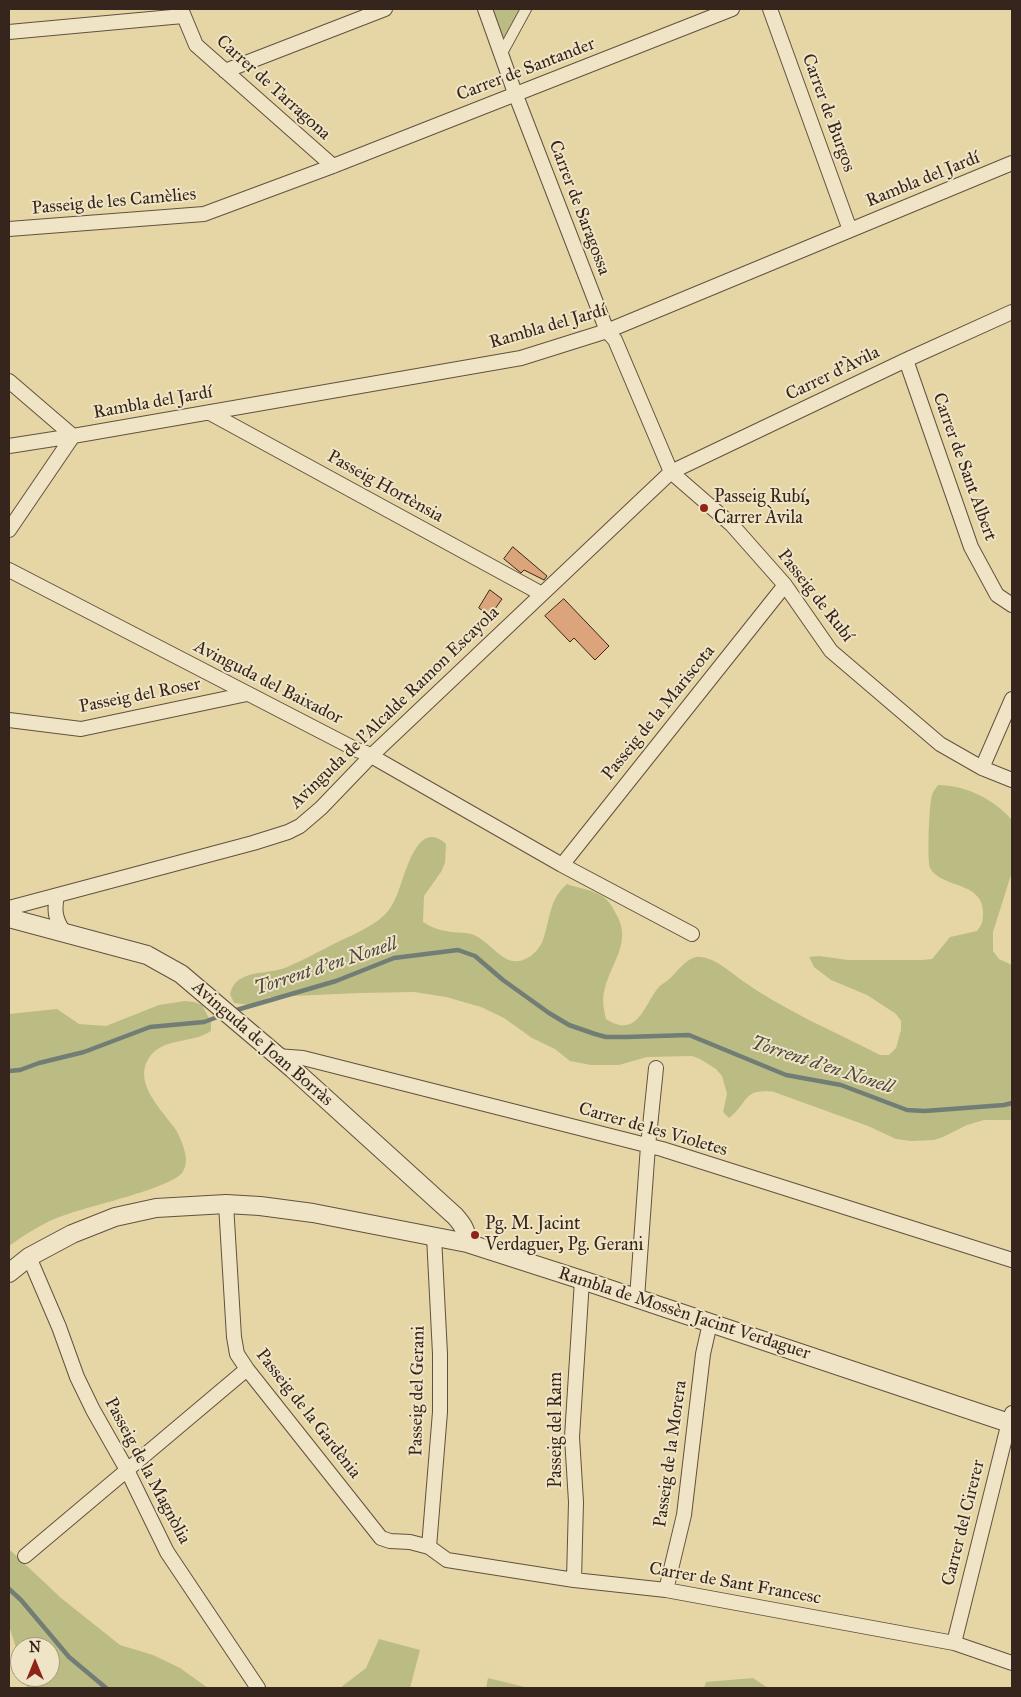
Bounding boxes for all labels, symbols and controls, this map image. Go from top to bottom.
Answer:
street label: Carrer de Tarragona [211,31,335,145]
street label: Carrer de Santander [454,34,598,106]
street label: Carrer de Burgos [797,51,859,175]
street label: Carrer de Saragossa [543,138,615,278]
street label: Rambla del Jardí [863,147,983,213]
street label: Passeig de les Camèlies [31,184,197,220]
street label: Rambla del Jardí [487,300,609,354]
street label: Carrer d'Àvila [783,342,883,406]
street label: Rambla del Jardí [92,382,214,424]
street label: Carrer de Sant Albert [927,390,1001,544]
street label: Passeig Hortènsia [323,446,447,528]
place label: Passeig Rubí, Carrer Àvila [714,487,810,530]
marker: Passeig Rubí, Carrer Àvila [698,502,710,514]
street label: Passeig de Rubí [772,545,858,647]
street label: Avinguda de l'Alcalde Ramon Escayola [286,602,504,814]
street label: Avinguda del Baixador [190,636,346,730]
street label: Passeig de la Mariscota [598,641,720,785]
street label: Passeig del Roser [77,674,203,718]
water label: Torrent d'en Nonell [252,933,400,1001]
street label: Avinguda de Joan Borràs [187,977,337,1111]
water label: Torrent d'en Nonell [748,1032,896,1100]
street label: Carrer de les Violetes [576,1098,730,1162]
place label: Pg. M. Jacint Verdaguer, Pg. Gerani [485,1214,643,1256]
marker: Pg. M. Jacint Verdaguer, Pg. Gerani [469,1229,481,1241]
street label: Rambla de Mossèn Jacint Verdaguer [555,1263,813,1365]
street label: Passeig del Gerani [406,1326,430,1456]
street label: Passeig de la Gardènia [251,1345,365,1483]
street label: Passeig del Ram [546,1372,568,1488]
street label: Passeig de la Morera [650,1379,692,1529]
street label: Passeig de la Magnòlia [99,1394,195,1548]
street label: Carrer del Cirerer [938,1458,990,1588]
street label: Carrer de Sant Francesc [647,1558,823,1610]
north arrow [10,1637,60,1687]
text: N [29,1639,41,1656]

